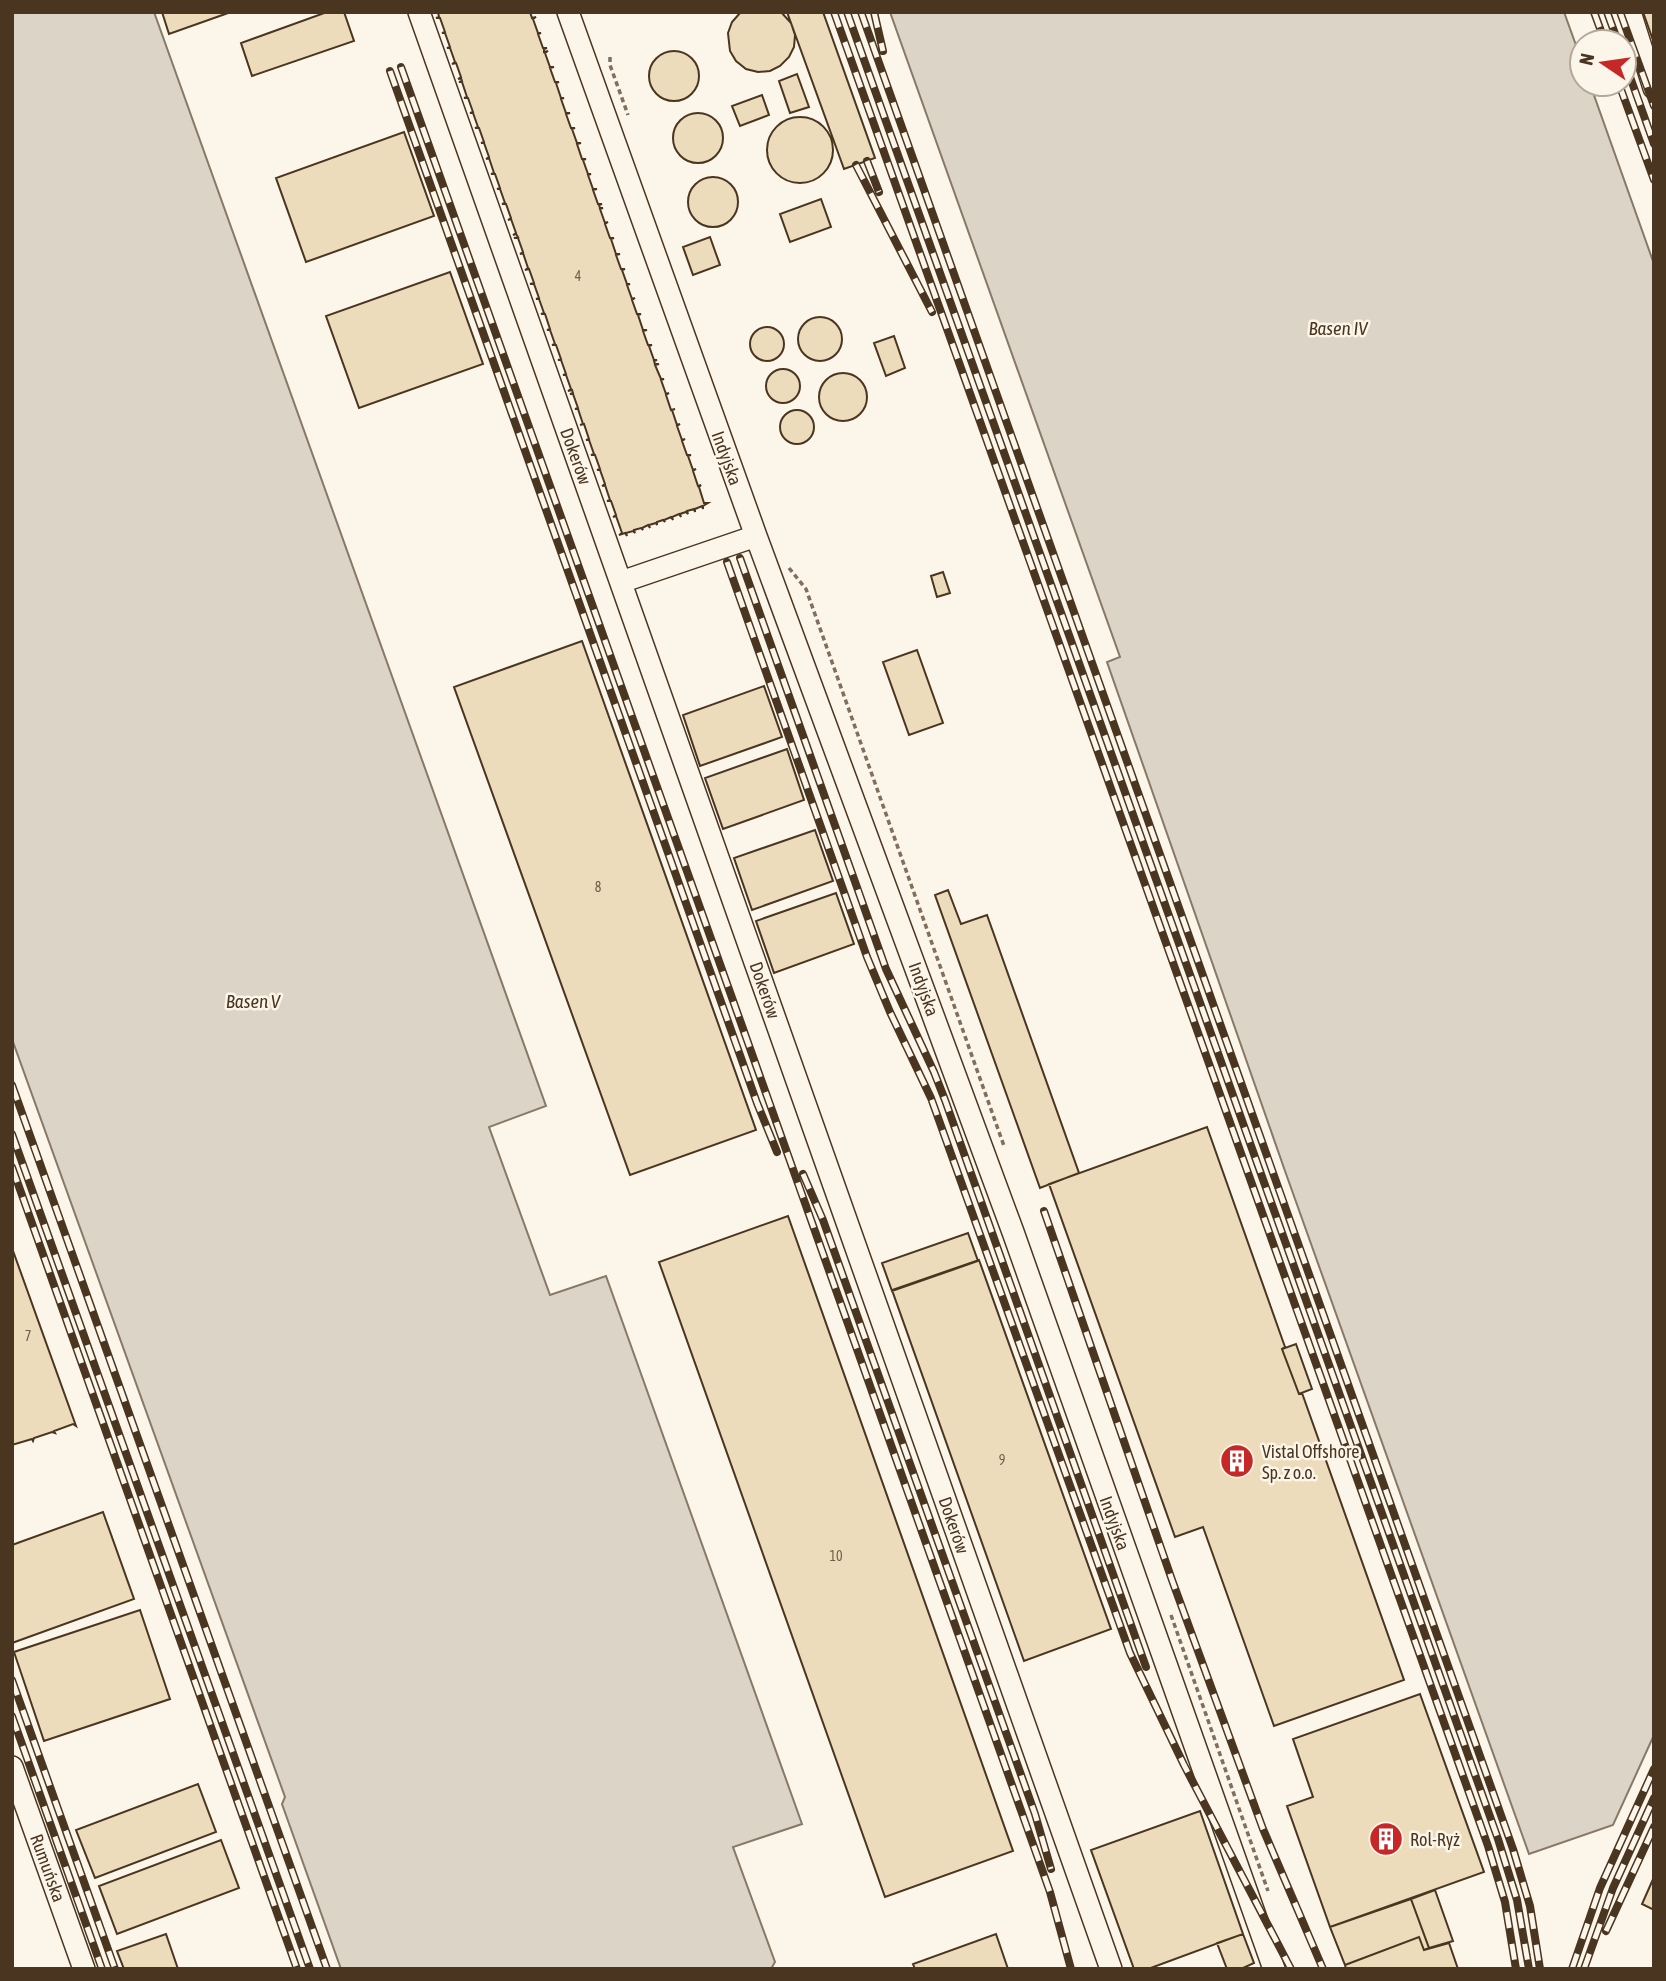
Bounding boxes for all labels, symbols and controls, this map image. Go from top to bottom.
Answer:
north arrow [1568,28,1638,98]
text: N [1574,51,1598,67]
house number: 4 [575,268,582,284]
water label: Basen IV [1308,317,1369,339]
street label: Dokerów [556,425,596,487]
street label: Indyjska [708,428,746,488]
house number: 8 [595,879,602,895]
street label: Dokerów [746,959,785,1021]
street label: Indyjska [905,959,943,1019]
water label: Basen V [226,990,282,1012]
house number: 7 [25,1328,31,1344]
place label: Vistal Offshore Sp. z o.o. [1262,1441,1359,1483]
building icon: Vistal Offshore Sp. z o.o. [1218,1442,1256,1480]
house number: 9 [999,1452,1005,1468]
street label: Indyjska [1096,1493,1134,1553]
street label: Dokerów [935,1494,974,1556]
house number: 10 [829,1548,843,1564]
building icon: Rol-Ryż [1367,1820,1405,1858]
place label: Rol-Ryż [1410,1829,1460,1850]
street label: Rumuńska [26,1831,70,1905]

